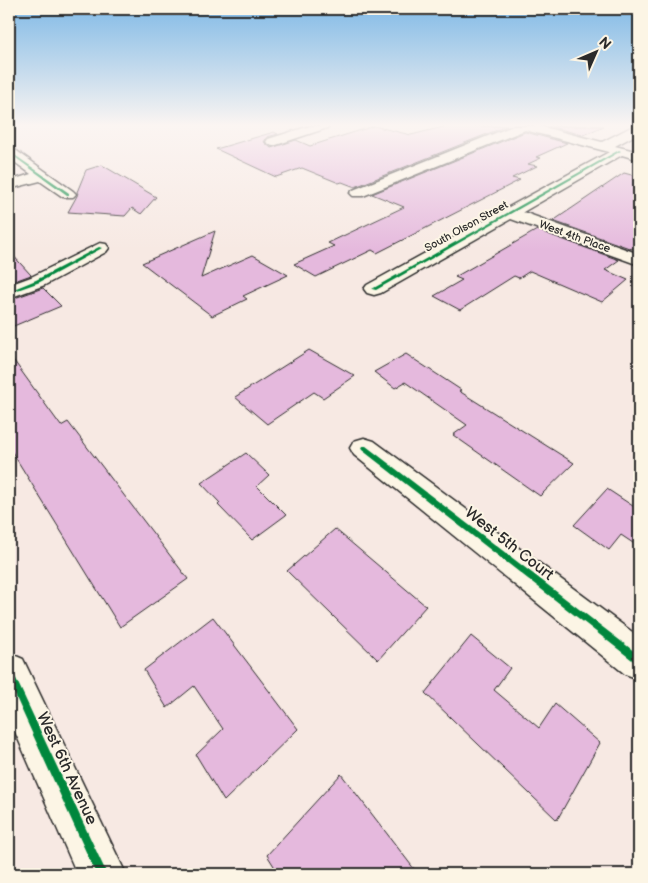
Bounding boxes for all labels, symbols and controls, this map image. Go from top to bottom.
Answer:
north arrow [570,28,620,78]
text: N [595,33,615,53]
street label: South Olson Street [422,198,511,255]
street label: West 4th Place [537,218,613,256]
street label: West 5th Court [461,504,557,585]
street label: West 6th Avenue [32,709,101,828]

